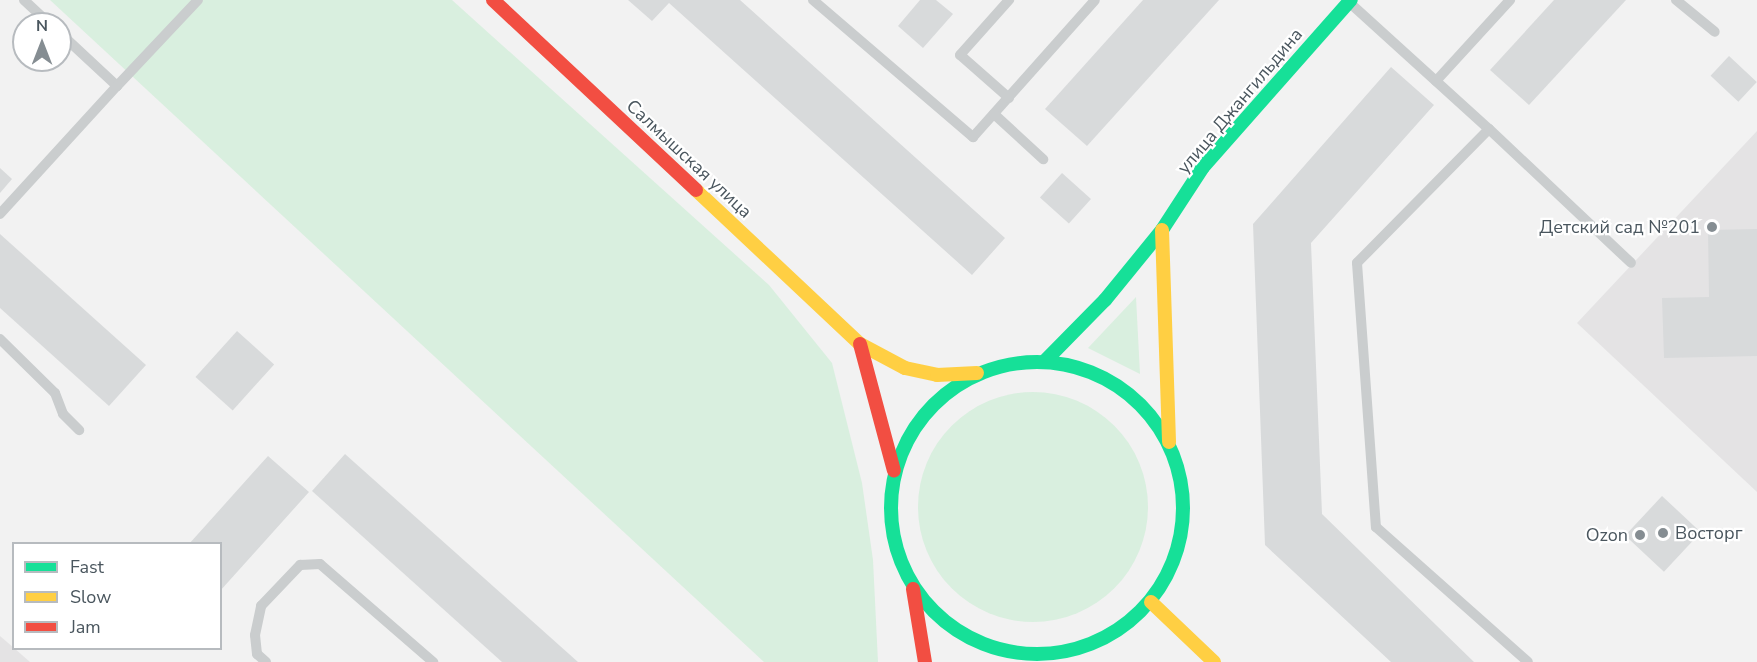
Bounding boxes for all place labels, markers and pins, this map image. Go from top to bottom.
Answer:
place label: Детский сад №201 [1539,216,1700,238]
marker: Детский сад №201 [1705,220,1719,234]
place label: Восторг [1675,522,1743,544]
place label: Ozon [1586,524,1628,546]
marker: Восторг [1656,526,1670,540]
marker: Ozon [1633,528,1647,542]

